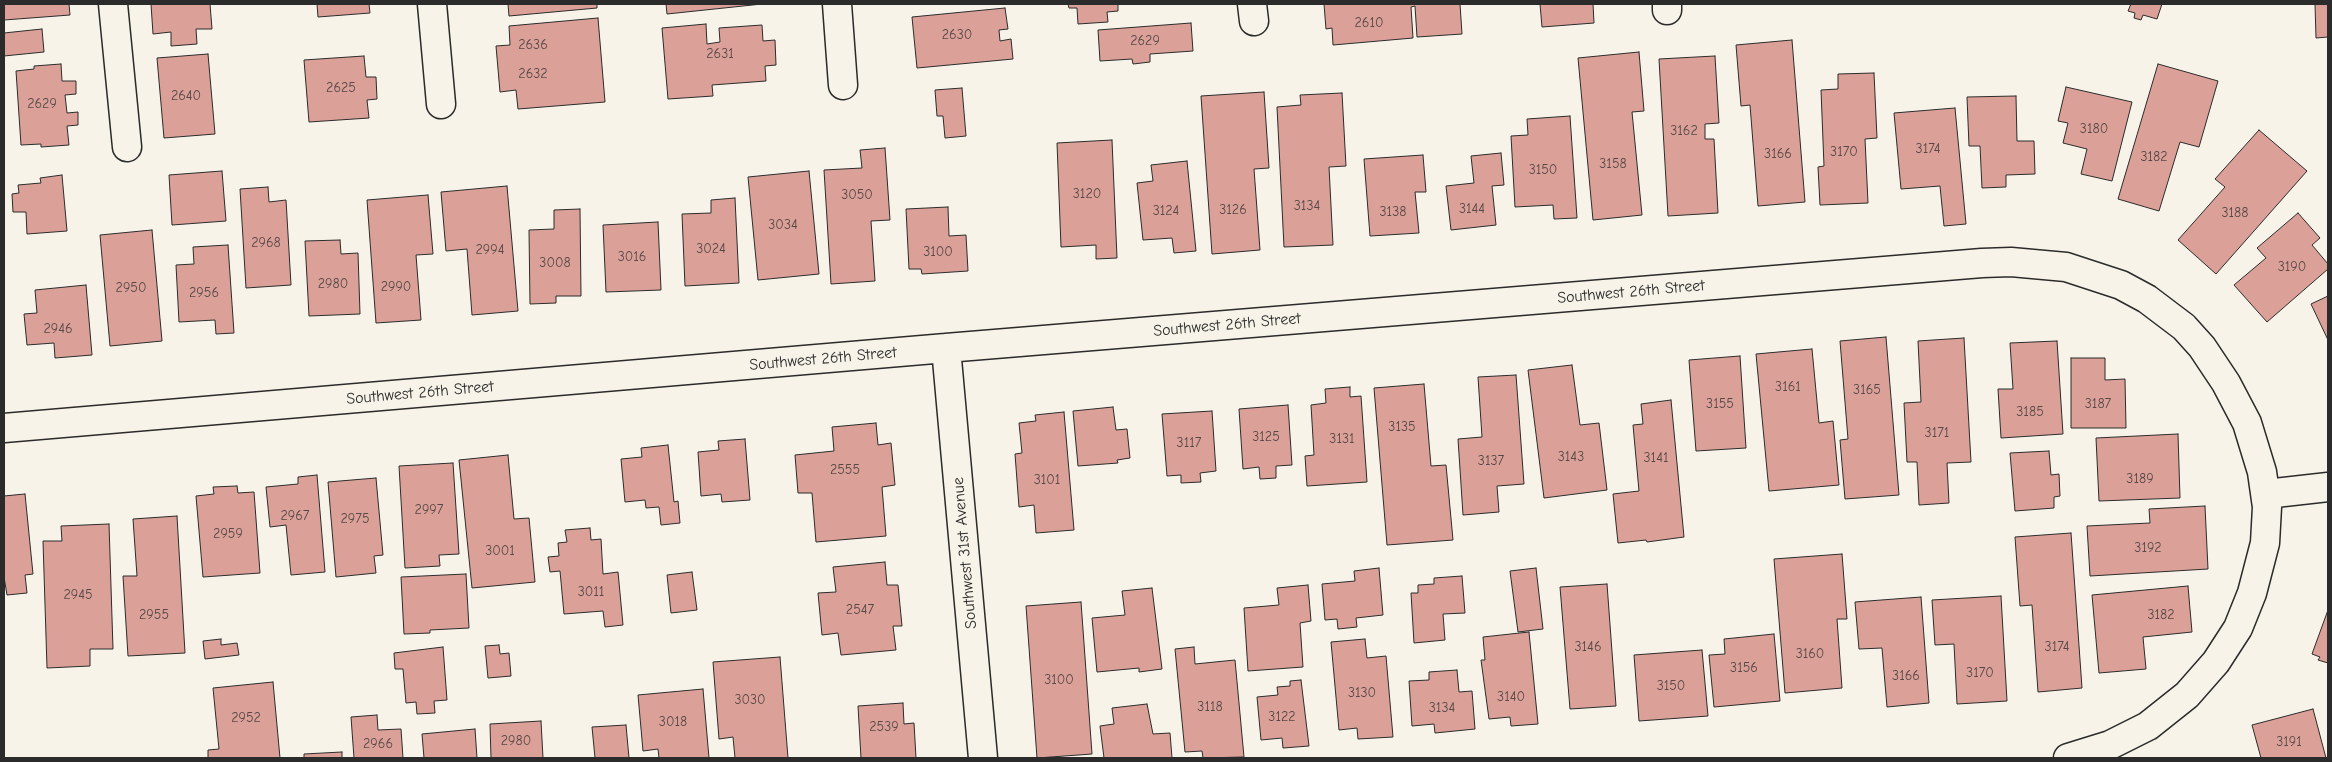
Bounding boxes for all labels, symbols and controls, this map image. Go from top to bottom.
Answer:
house number: 2610 [1355,15,1383,31]
house number: 2630 [942,27,972,43]
house number: 2629 [1130,33,1160,49]
house number: 2636 [518,37,548,53]
house number: 2631 [706,46,734,62]
house number: 2632 [518,66,548,82]
house number: 2625 [326,80,356,96]
house number: 2640 [171,88,201,104]
house number: 2629 [27,96,57,112]
house number: 3180 [2080,121,2108,137]
house number: 3162 [1670,123,1698,139]
house number: 3174 [1916,141,1940,157]
house number: 3170 [1830,144,1858,160]
house number: 3166 [1764,146,1792,162]
house number: 3182 [2140,149,2168,165]
house number: 3158 [1599,156,1627,172]
house number: 3150 [1529,162,1557,178]
house number: 3120 [1073,186,1101,202]
house number: 3050 [841,187,873,203]
house number: 3134 [1294,198,1320,214]
house number: 3144 [1459,201,1485,217]
house number: 3126 [1219,202,1247,218]
house number: 3124 [1153,203,1179,219]
house number: 3138 [1380,204,1406,220]
house number: 3188 [2221,205,2249,221]
house number: 3034 [768,217,798,233]
house number: 2968 [251,235,281,251]
house number: 3024 [696,241,726,257]
house number: 2994 [476,242,504,258]
house number: 3100 [923,244,953,260]
house number: 3016 [618,249,646,265]
house number: 3008 [539,255,571,271]
house number: 3190 [2278,259,2306,275]
house number: 2980 [318,276,348,292]
street label: Southwest 26th Street [1556,276,1706,308]
house number: 2990 [381,279,411,295]
house number: 2950 [116,280,146,296]
house number: 2956 [189,285,219,301]
street label: Southwest 26th Street [1152,309,1302,341]
house number: 2946 [43,321,73,337]
street label: Southwest 26th Street [748,343,898,375]
street label: Southwest 26th Street [345,377,495,409]
house number: 3161 [1775,379,1801,395]
house number: 3165 [1853,382,1881,398]
house number: 3155 [1706,396,1734,412]
house number: 3187 [2085,396,2111,412]
house number: 3185 [2016,404,2044,420]
house number: 3135 [1388,419,1416,435]
house number: 3171 [1925,425,1949,441]
house number: 3125 [1252,429,1280,445]
house number: 3131 [1329,431,1355,447]
house number: 3117 [1177,435,1201,451]
house number: 3143 [1558,449,1584,465]
house number: 3141 [1644,450,1668,466]
house number: 3137 [1478,453,1504,469]
house number: 2555 [830,462,860,478]
house number: 3189 [2126,471,2154,487]
house number: 3101 [1034,472,1060,488]
street label: Southwest 31st Avenue [949,476,981,630]
house number: 2997 [415,502,443,518]
house number: 2967 [281,508,309,524]
house number: 2975 [341,511,369,527]
house number: 2959 [213,526,243,542]
house number: 3192 [2134,540,2162,556]
house number: 3001 [485,543,515,559]
house number: 3011 [578,584,604,600]
house number: 2945 [63,587,93,603]
house number: 2547 [846,602,874,618]
house number: 2955 [139,607,169,623]
house number: 3182 [2147,607,2175,623]
house number: 3146 [1575,639,1601,655]
house number: 3174 [2045,639,2069,655]
house number: 3160 [1796,646,1824,662]
house number: 3156 [1730,660,1758,676]
house number: 3170 [1966,665,1994,681]
house number: 3166 [1892,668,1920,684]
house number: 3100 [1044,672,1074,688]
house number: 3150 [1657,678,1685,694]
house number: 3130 [1348,685,1376,701]
house number: 3140 [1497,689,1525,705]
house number: 3030 [734,692,766,708]
house number: 3118 [1197,699,1223,715]
house number: 3134 [1429,700,1455,716]
house number: 3122 [1268,709,1296,725]
house number: 2952 [231,710,261,726]
house number: 3018 [659,714,687,730]
house number: 2539 [869,719,899,735]
house number: 2980 [501,733,531,749]
house number: 3191 [2276,734,2302,750]
house number: 2966 [363,736,393,752]

